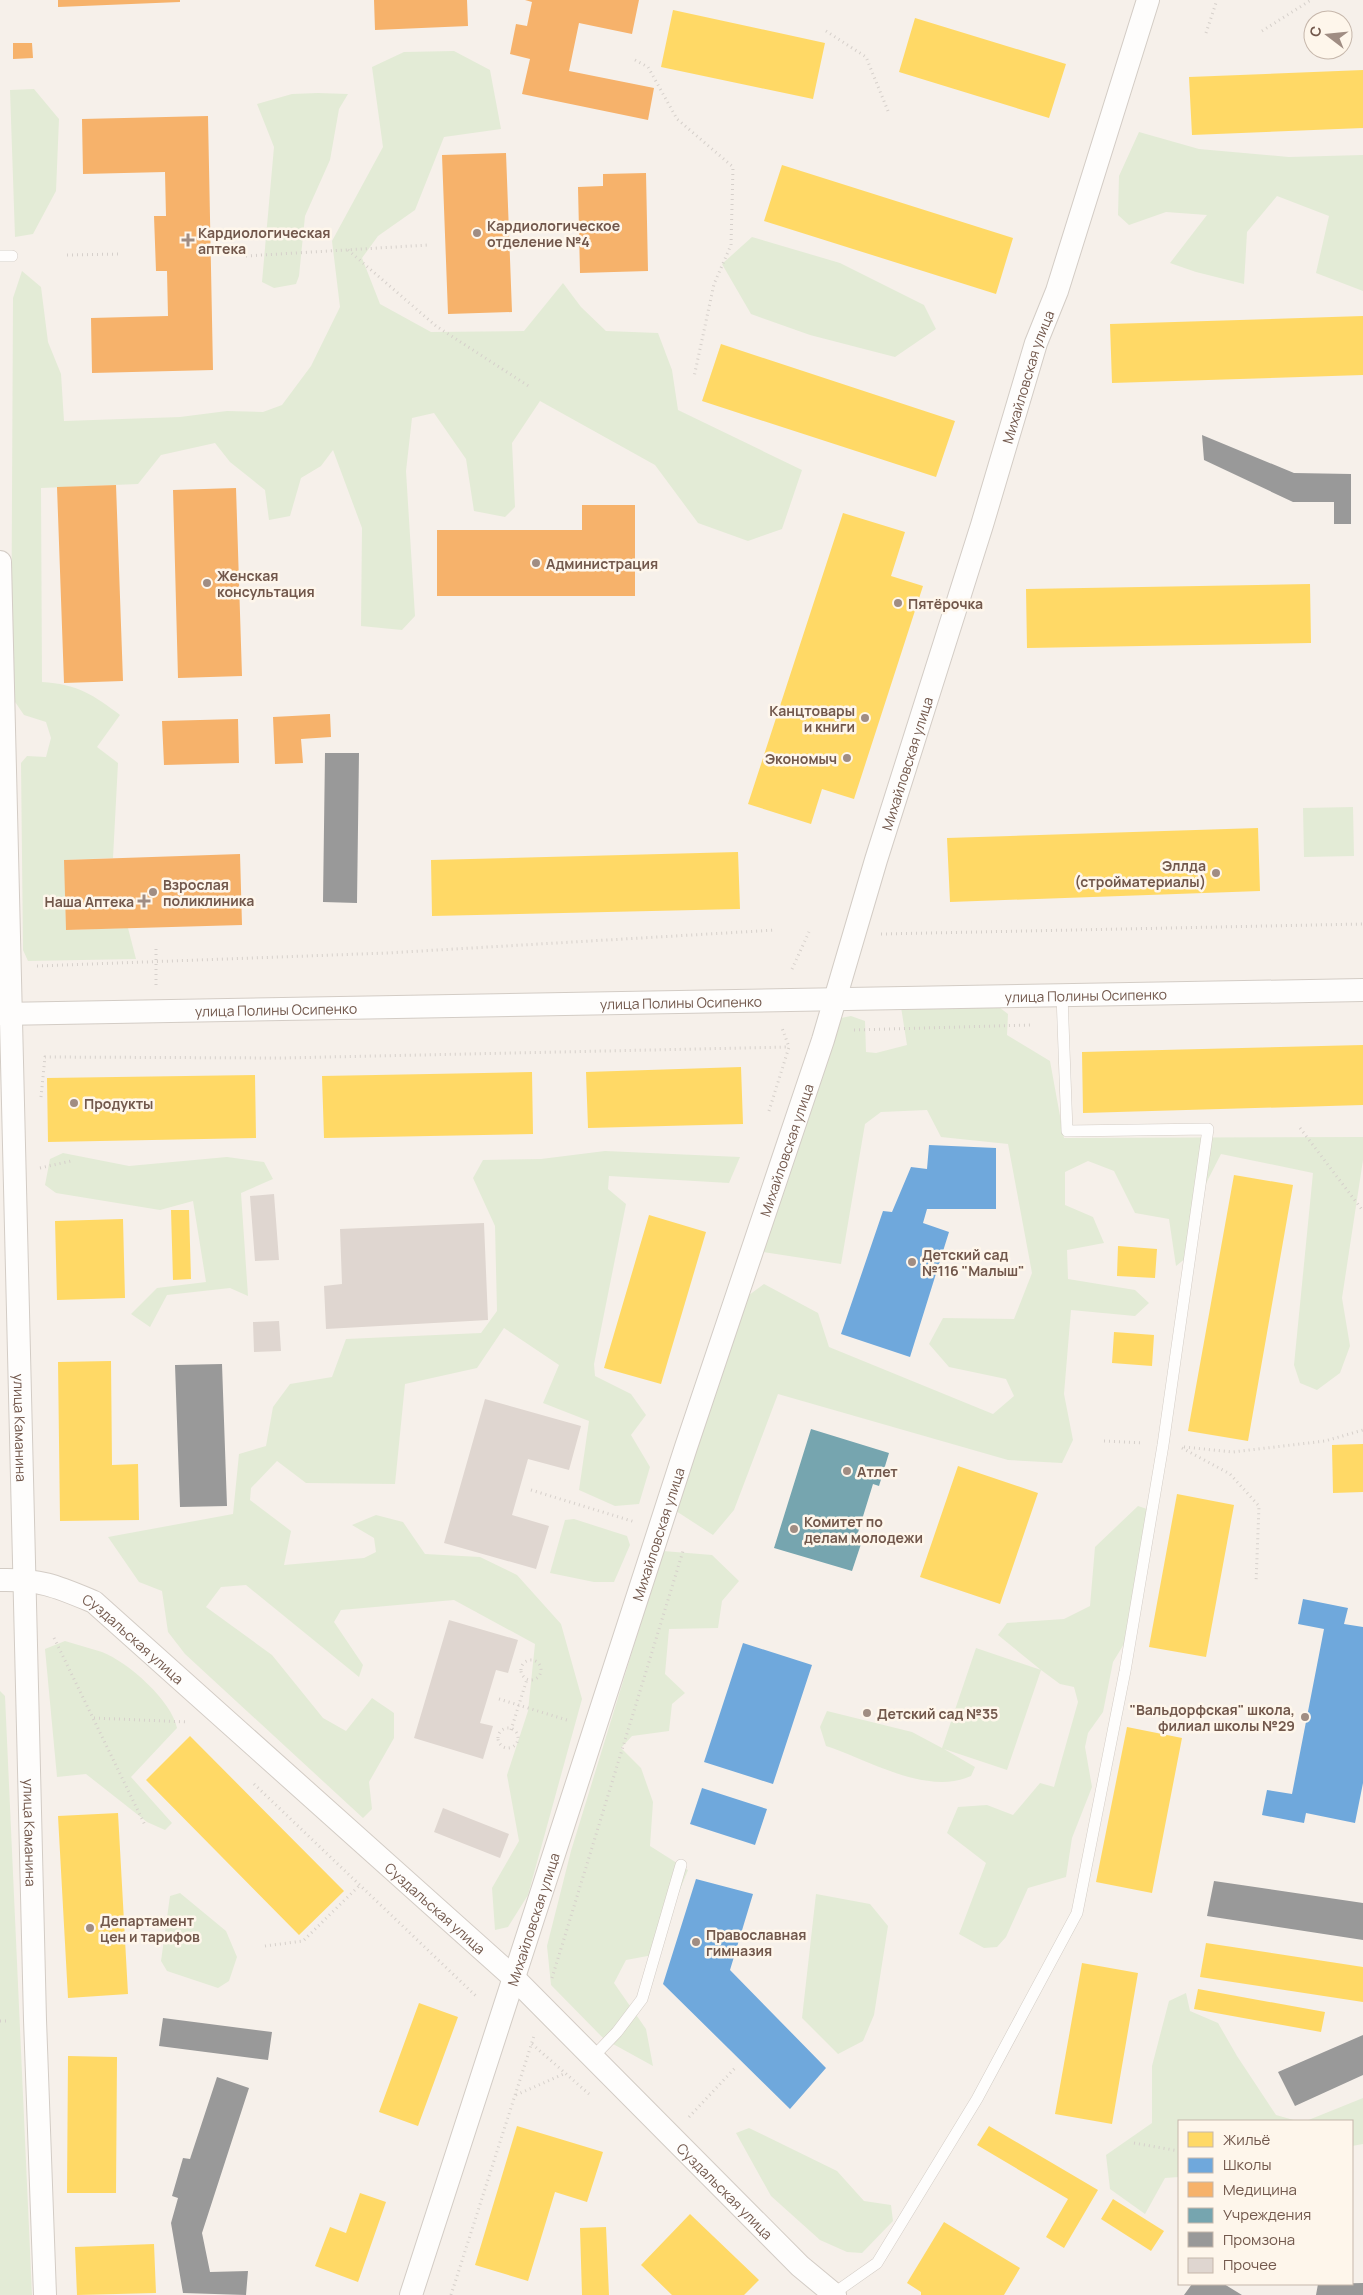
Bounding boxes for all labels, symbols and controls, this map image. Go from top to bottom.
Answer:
north arrow [1303,10,1353,60]
text: С [1304,24,1326,39]
place label: Кардиологическое отделение №4 [487,216,620,251]
place label: Кардиологическая аптека [198,223,330,258]
marker: Кардиологическое отделение №4 [471,227,483,239]
marker: Кардиологическая аптека [182,234,194,246]
street label: Михайловская улица [997,307,1058,446]
place label: Администрация [546,554,658,573]
marker: Администрация [530,557,542,569]
place label: Женская консультация [217,566,315,601]
marker: Женская консультация [201,577,213,589]
place label: Пятёрочка [908,594,983,613]
marker: Пятёрочка [892,597,904,609]
street label: Михайловская улица [877,694,937,832]
place label: Канцтовары и книги [769,701,855,736]
marker: Канцтовары и книги [859,712,871,724]
place label: Экономыч [765,749,837,768]
marker: Экономыч [841,752,853,764]
place label: Эллда (стройматериалы) [1075,856,1206,891]
marker: Эллда (стройматериалы) [1210,867,1222,879]
place label: Взрослая поликлиника [163,875,254,910]
marker: Взрослая поликлиника [147,886,159,898]
place label: Наша Аптека [45,892,134,911]
marker: Наша Аптека [138,895,150,907]
street label: улица Полины Осипенко [1005,984,1167,1006]
street label: улица Полины Осипенко [600,991,762,1013]
street label: улица Полины Осипенко [195,998,357,1020]
street label: Михайловская улица [755,1081,817,1219]
place label: Продукты [84,1094,153,1113]
marker: Продукты [68,1097,80,1109]
place label: Детский сад №116 "Малыш" [922,1245,1025,1280]
marker: Детский сад №116 "Малыш" [906,1256,918,1268]
street label: улица Каманина [10,1373,32,1482]
place label: Атлет [857,1462,898,1481]
street label: Михайловская улица [627,1465,688,1603]
marker: Атлет [841,1465,853,1477]
place label: Комитет по делам молодежи [804,1512,923,1547]
marker: Комитет по делам молодежи [788,1523,800,1535]
street label: Суздальская улица [80,1589,188,1688]
place label: "Вальдорфская" школа, филиал школы №29 [1129,1700,1295,1735]
place label: Детский сад №35 [877,1704,998,1723]
marker: Детский сад №35 [861,1707,873,1719]
marker: "Вальдорфская" школа, филиал школы №29 [1299,1711,1311,1723]
street label: улица Каманина [20,1778,41,1887]
street label: Михайловская улица [502,1850,563,1988]
street label: Суздальская улица [381,1858,490,1958]
place label: Департамент цен и тарифов [100,1911,200,1946]
marker: Департамент цен и тарифов [84,1922,96,1934]
place label: Православная гимназия [706,1925,806,1960]
marker: Православная гимназия [690,1936,702,1948]
legend [1178,2120,1353,2285]
text: Жильё [1223,2129,1271,2150]
street label: Суздальская улица [673,2138,777,2243]
text: Школы [1223,2154,1271,2175]
text: Медицина [1223,2179,1297,2200]
text: Учреждения [1223,2204,1311,2225]
text: Промзона [1223,2229,1295,2250]
text: Прочее [1223,2254,1277,2275]

